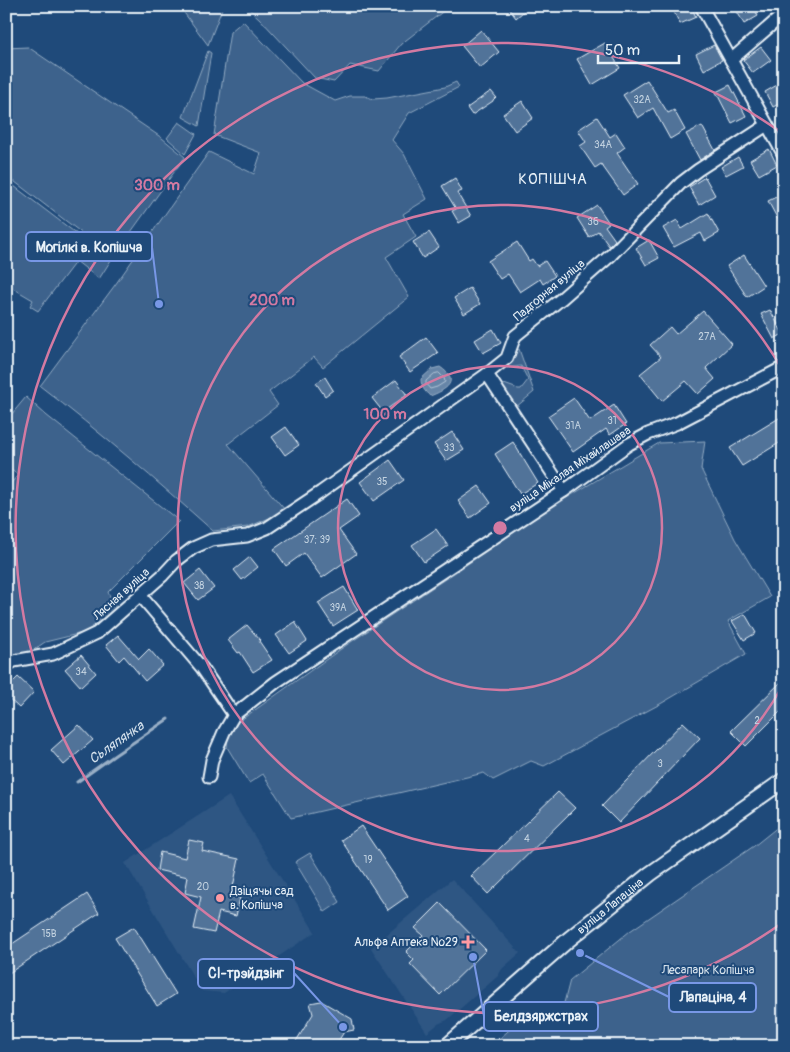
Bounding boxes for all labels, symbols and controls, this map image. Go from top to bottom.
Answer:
scale bar [598,32,679,64]
text: 50 m [605,41,640,60]
house number: 32А [633,94,651,106]
house number: 34А [594,139,612,151]
district label: КОПІШЧА [518,170,588,189]
text: 300 m [134,176,180,195]
house number: 36 [587,216,599,228]
callout: Могілкі в. Копішча [26,232,152,261]
text: Могілкі в. Копішча [36,239,143,256]
street label: Падгорная вуліца [511,256,588,325]
text: 200 m [249,291,295,310]
house number: 27А [698,331,716,343]
text: 100 m [364,405,406,424]
house number: 31 [607,415,617,427]
house number: 31А [565,420,581,432]
street label: вуліца Мікалая Міхайлашава [507,423,634,516]
house number: 33 [443,442,455,454]
house number: 35 [377,476,388,488]
centre of rings [491,519,509,537]
house number: 37; 39 [304,534,330,546]
street label: Лясная вуліца [89,565,153,624]
house number: 38 [194,580,204,592]
house number: 39А [329,602,347,614]
house number: 34 [75,666,87,678]
house number: 2 [754,715,760,727]
water label: Сьляпянка [85,716,148,768]
house number: 3 [657,758,663,770]
house number: 4 [524,833,530,845]
house number: 19 [363,854,373,866]
street label: вуліца Лапаціна [574,875,647,938]
house number: 20 [197,881,209,893]
place label: Дзіцячы сад в. Копішча [229,884,294,913]
marker: Дзіцячы сад в. Копішча [214,892,226,904]
house number: 15В [42,928,57,940]
place label: Альфа Аптека №29 [354,935,458,950]
marker: Альфа Аптека №29 [462,936,474,948]
callout: СІ-трэйдзінг [198,959,294,988]
park label: Лесапарк Копішча [661,963,755,978]
text: СІ-трэйдзінг [208,965,284,982]
callout: Лапаціна, 4 [669,983,756,1012]
text: Лапаціна, 4 [678,989,747,1006]
callout: Белдзяржстрах [484,1002,598,1031]
text: Белдзяржстрах [494,1008,588,1025]

